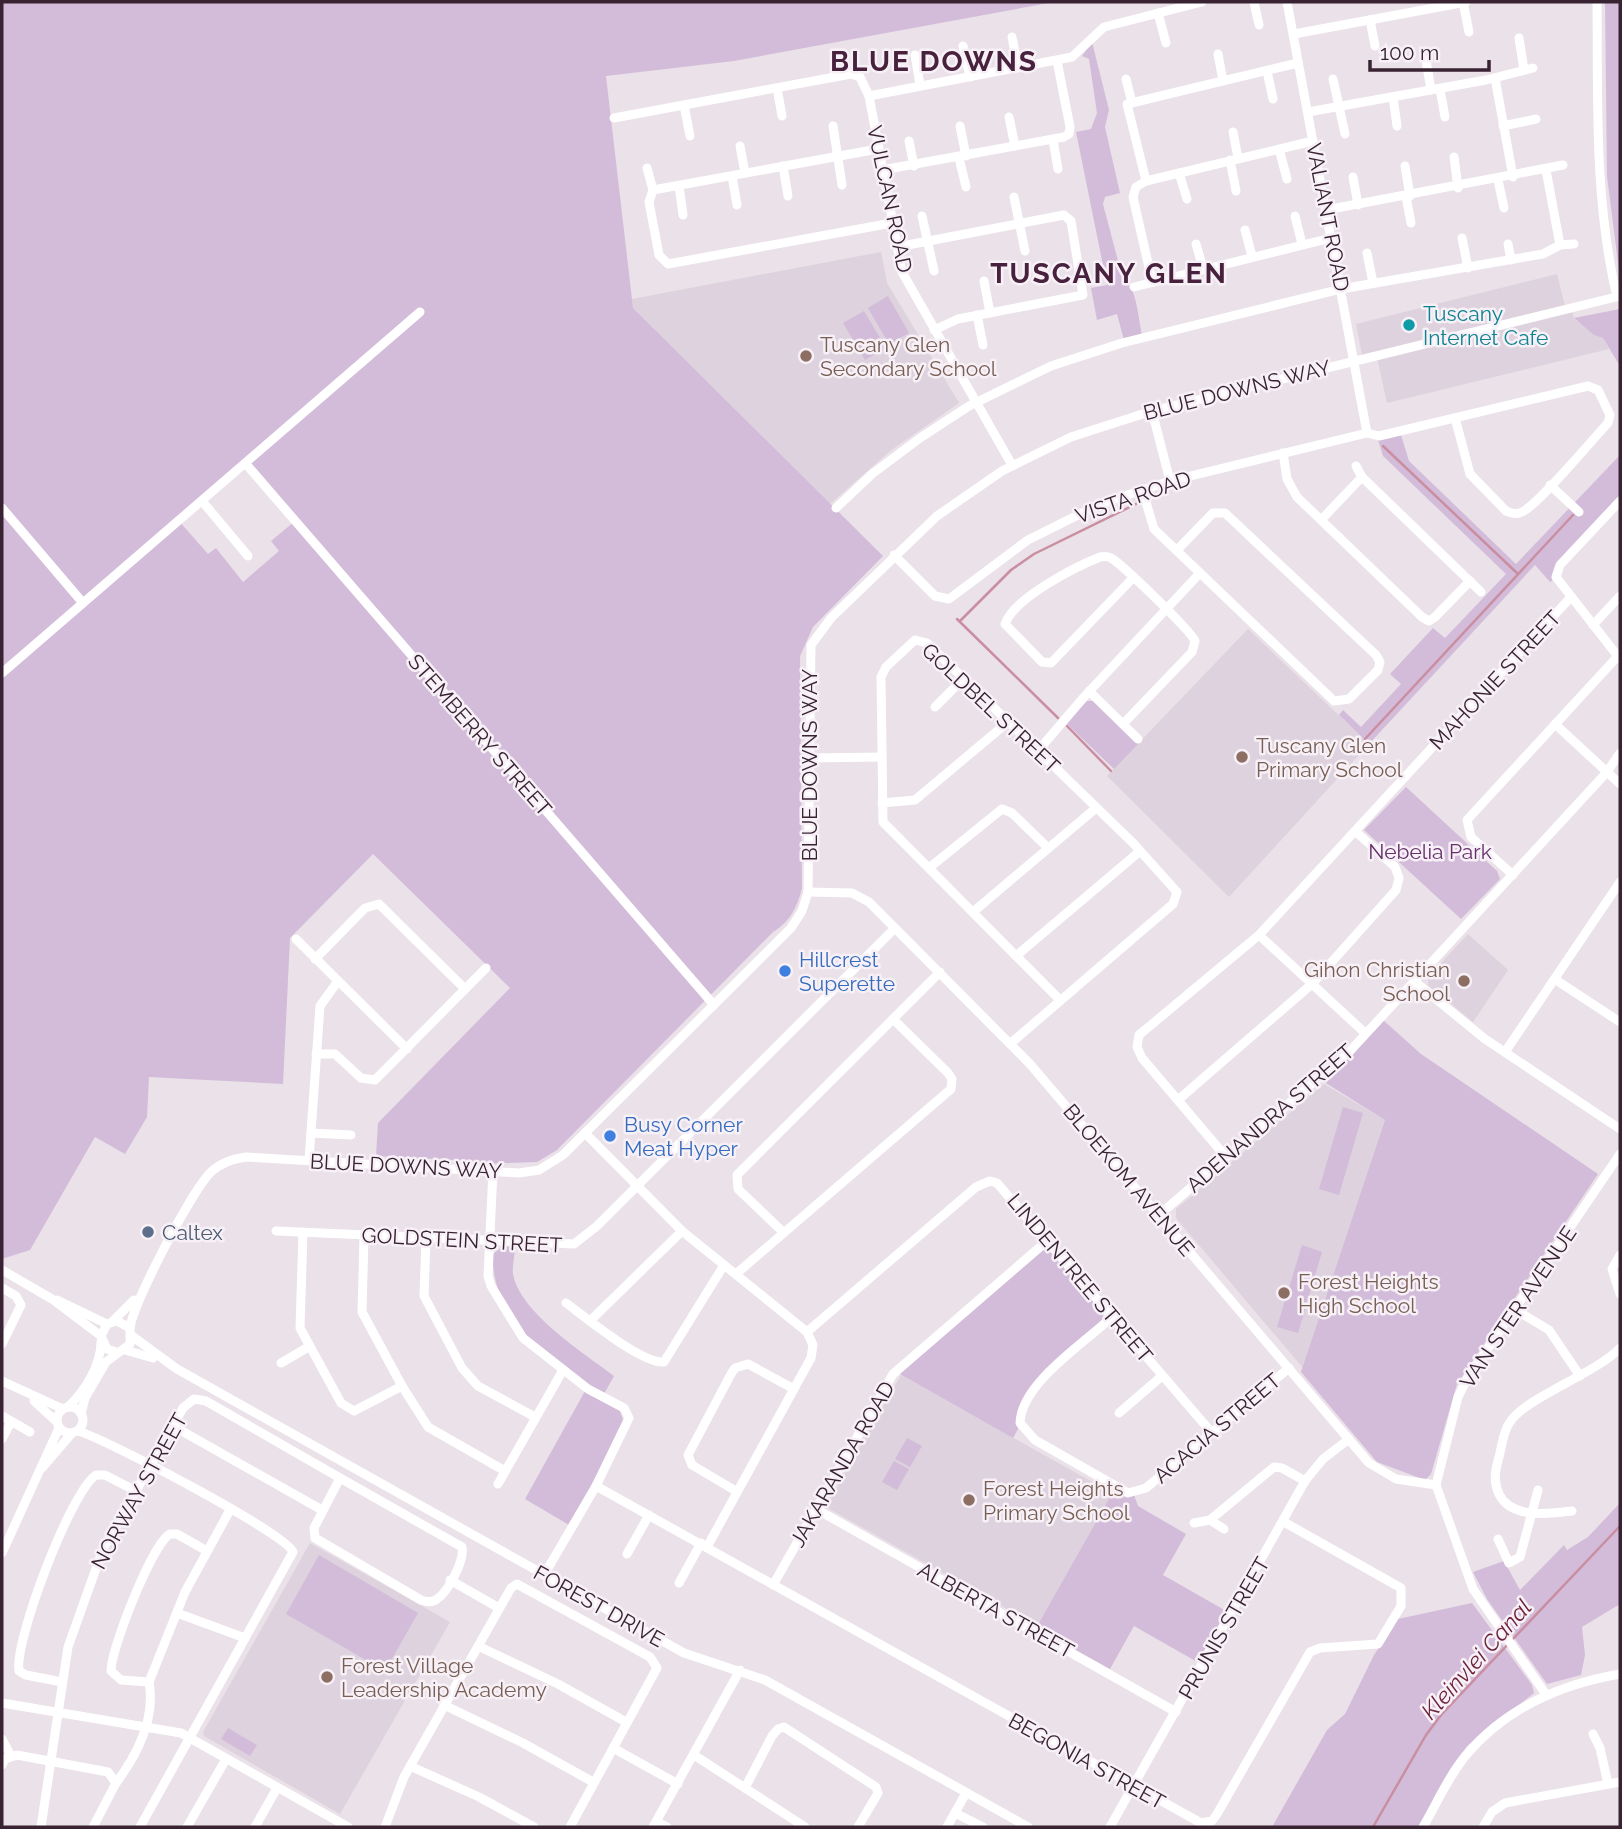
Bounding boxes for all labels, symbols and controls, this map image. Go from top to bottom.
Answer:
scale bar [1370,28,1489,72]
text: 100 m [1380,40,1439,65]
district label: BLUE DOWNS [830,45,1038,78]
street label: VULCAN ROAD [862,123,918,275]
street label: VALIANT ROAD [1301,141,1355,293]
district label: TUSCANY GLEN [990,257,1228,290]
place label: Tuscany Internet Cafe [1423,301,1548,350]
marker: Tuscany Internet Cafe [1401,317,1417,333]
place label: Tuscany Glen Secondary School [820,332,997,381]
marker: Tuscany Glen Secondary School [798,348,814,364]
street label: BLUE DOWNS WAY [1141,355,1334,425]
street label: VISTA ROAD [1072,466,1194,528]
street label: MAHONIE STREET [1424,605,1566,755]
street label: GOLDBEL STREET [917,638,1065,778]
street label: STEMBERRY STREET [403,649,557,821]
street label: BLUE DOWNS WAY [797,669,822,861]
place label: Tuscany Glen Primary School [1256,733,1403,782]
marker: Tuscany Glen Primary School [1234,749,1250,765]
park label: Nebelia Park [1368,839,1492,864]
place label: Hillcrest Superette [799,947,895,996]
place label: Gihon Christian School [1304,957,1450,1006]
marker: Hillcrest Superette [777,963,793,979]
marker: Gihon Christian School [1456,973,1472,989]
street label: ADENANDRA STREET [1181,1038,1359,1198]
street label: BLOEKOM AVENUE [1058,1099,1200,1261]
place label: Busy Corner Meat Hyper [624,1112,743,1161]
marker: Busy Corner Meat Hyper [602,1128,618,1144]
street label: BLUE DOWNS WAY [309,1148,503,1184]
street label: LINDENTREE STREET [1002,1188,1158,1368]
place label: Caltex [162,1220,223,1245]
street label: VAN STER AVENUE [1454,1221,1582,1393]
street label: GOLDSTEIN STREET [361,1222,563,1258]
marker: Caltex [140,1224,156,1240]
place label: Forest Heights High School [1298,1269,1439,1318]
marker: Forest Heights High School [1276,1285,1292,1301]
street label: ACACIA STREET [1149,1368,1286,1488]
street label: JAKARANDA ROAD [784,1377,900,1551]
street label: NORWAY STREET [86,1408,192,1573]
place label: Forest Heights Primary School [983,1476,1130,1525]
marker: Forest Heights Primary School [961,1492,977,1508]
street label: PRUNIS STREET [1173,1552,1275,1703]
street label: ALBERTA STREET [914,1557,1079,1663]
street label: FOREST DRIVE [529,1560,669,1652]
water label: Kleinvlei Canal [1415,1594,1537,1724]
place label: Forest Village Leadership Academy [341,1653,547,1702]
marker: Forest Village Leadership Academy [319,1669,335,1685]
street label: BEGONIA STREET [1004,1708,1170,1814]

